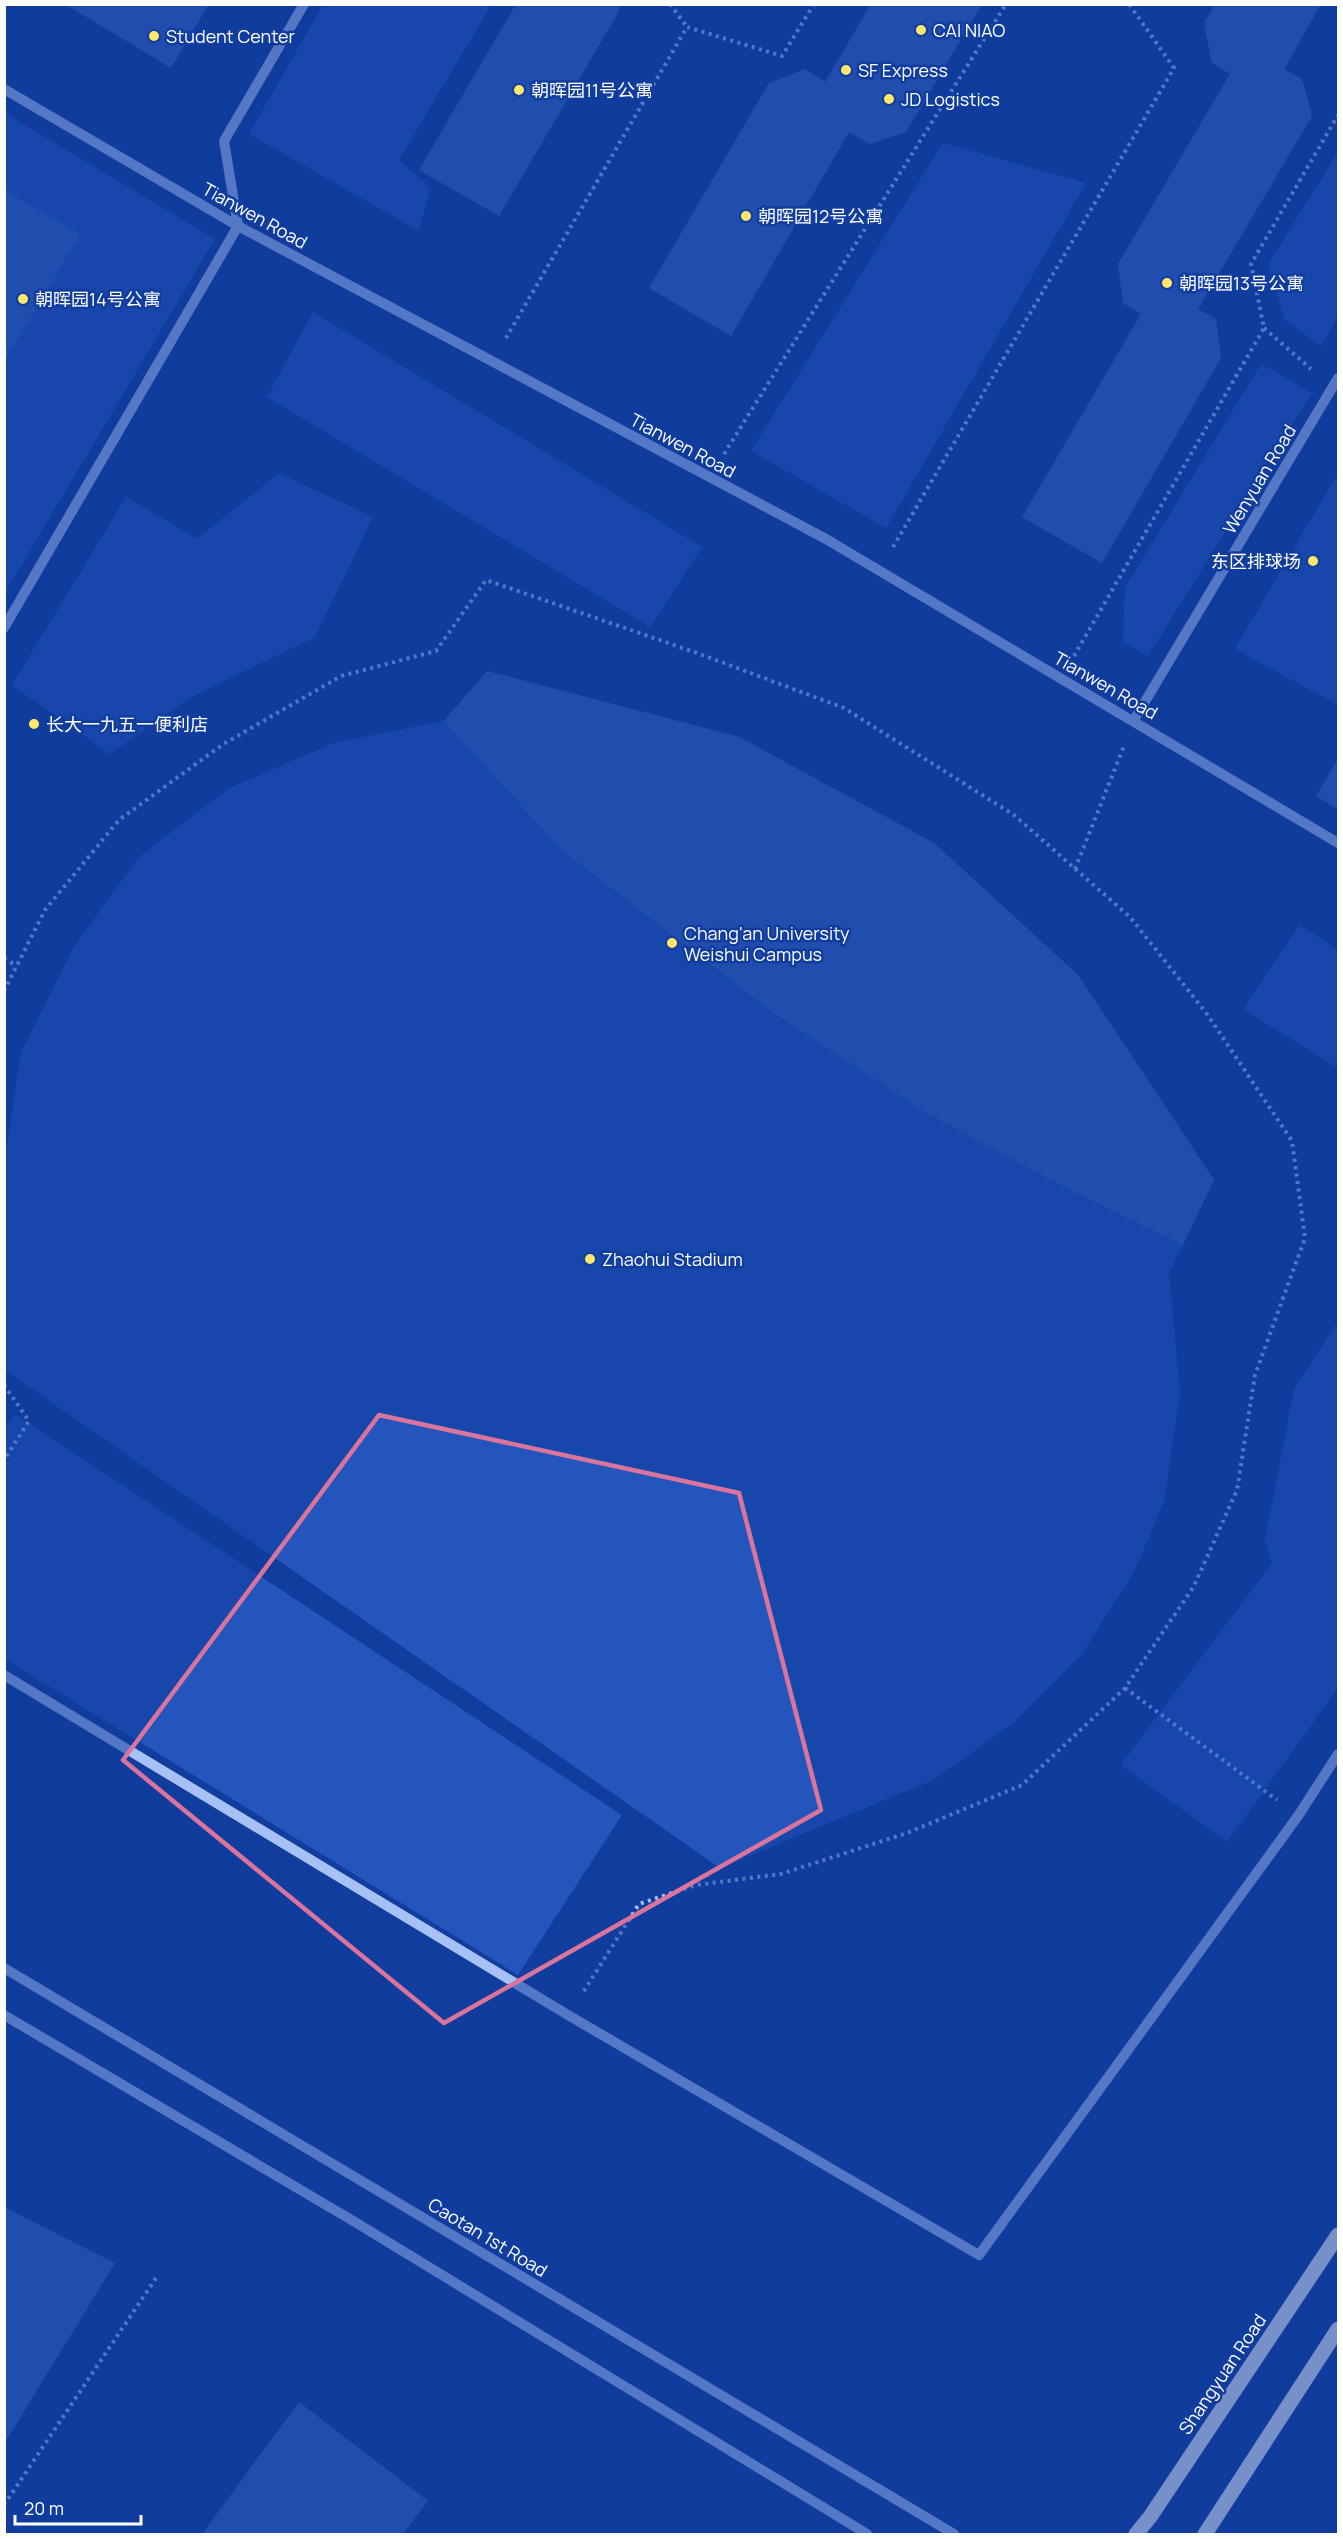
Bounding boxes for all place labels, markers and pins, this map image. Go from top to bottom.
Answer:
place label: CAI NIAO [933,18,1005,42]
marker: CAI NIAO [914,23,928,37]
place label: Student Center [166,24,296,48]
marker: Student Center [147,29,161,43]
place label: SF Express [858,58,948,82]
marker: SF Express [839,63,853,77]
place label: 朝晖园11号公寓 [531,78,653,102]
marker: 朝晖园11号公寓 [512,83,526,97]
place label: JD Logistics [901,87,1000,111]
marker: JD Logistics [882,92,896,106]
place label: 朝晖园12号公寓 [758,204,883,228]
marker: 朝晖园12号公寓 [739,209,753,223]
place label: 朝晖园13号公寓 [1179,271,1304,295]
marker: 朝晖园13号公寓 [1160,276,1174,290]
place label: 朝晖园14号公寓 [35,287,161,311]
marker: 朝晖园14号公寓 [16,292,30,306]
place label: 东区排球场 [1211,549,1301,573]
marker: 东区排球场 [1306,554,1320,568]
place label: 长大一九五一便利店 [46,712,208,736]
marker: 长大一九五一便利店 [27,717,41,731]
place label: Chang'an University Weishui Campus [684,921,850,966]
marker: Chang'an University Weishui Campus [665,936,679,950]
place label: Zhaohui Stadium [602,1247,743,1271]
marker: Zhaohui Stadium [583,1252,597,1266]

